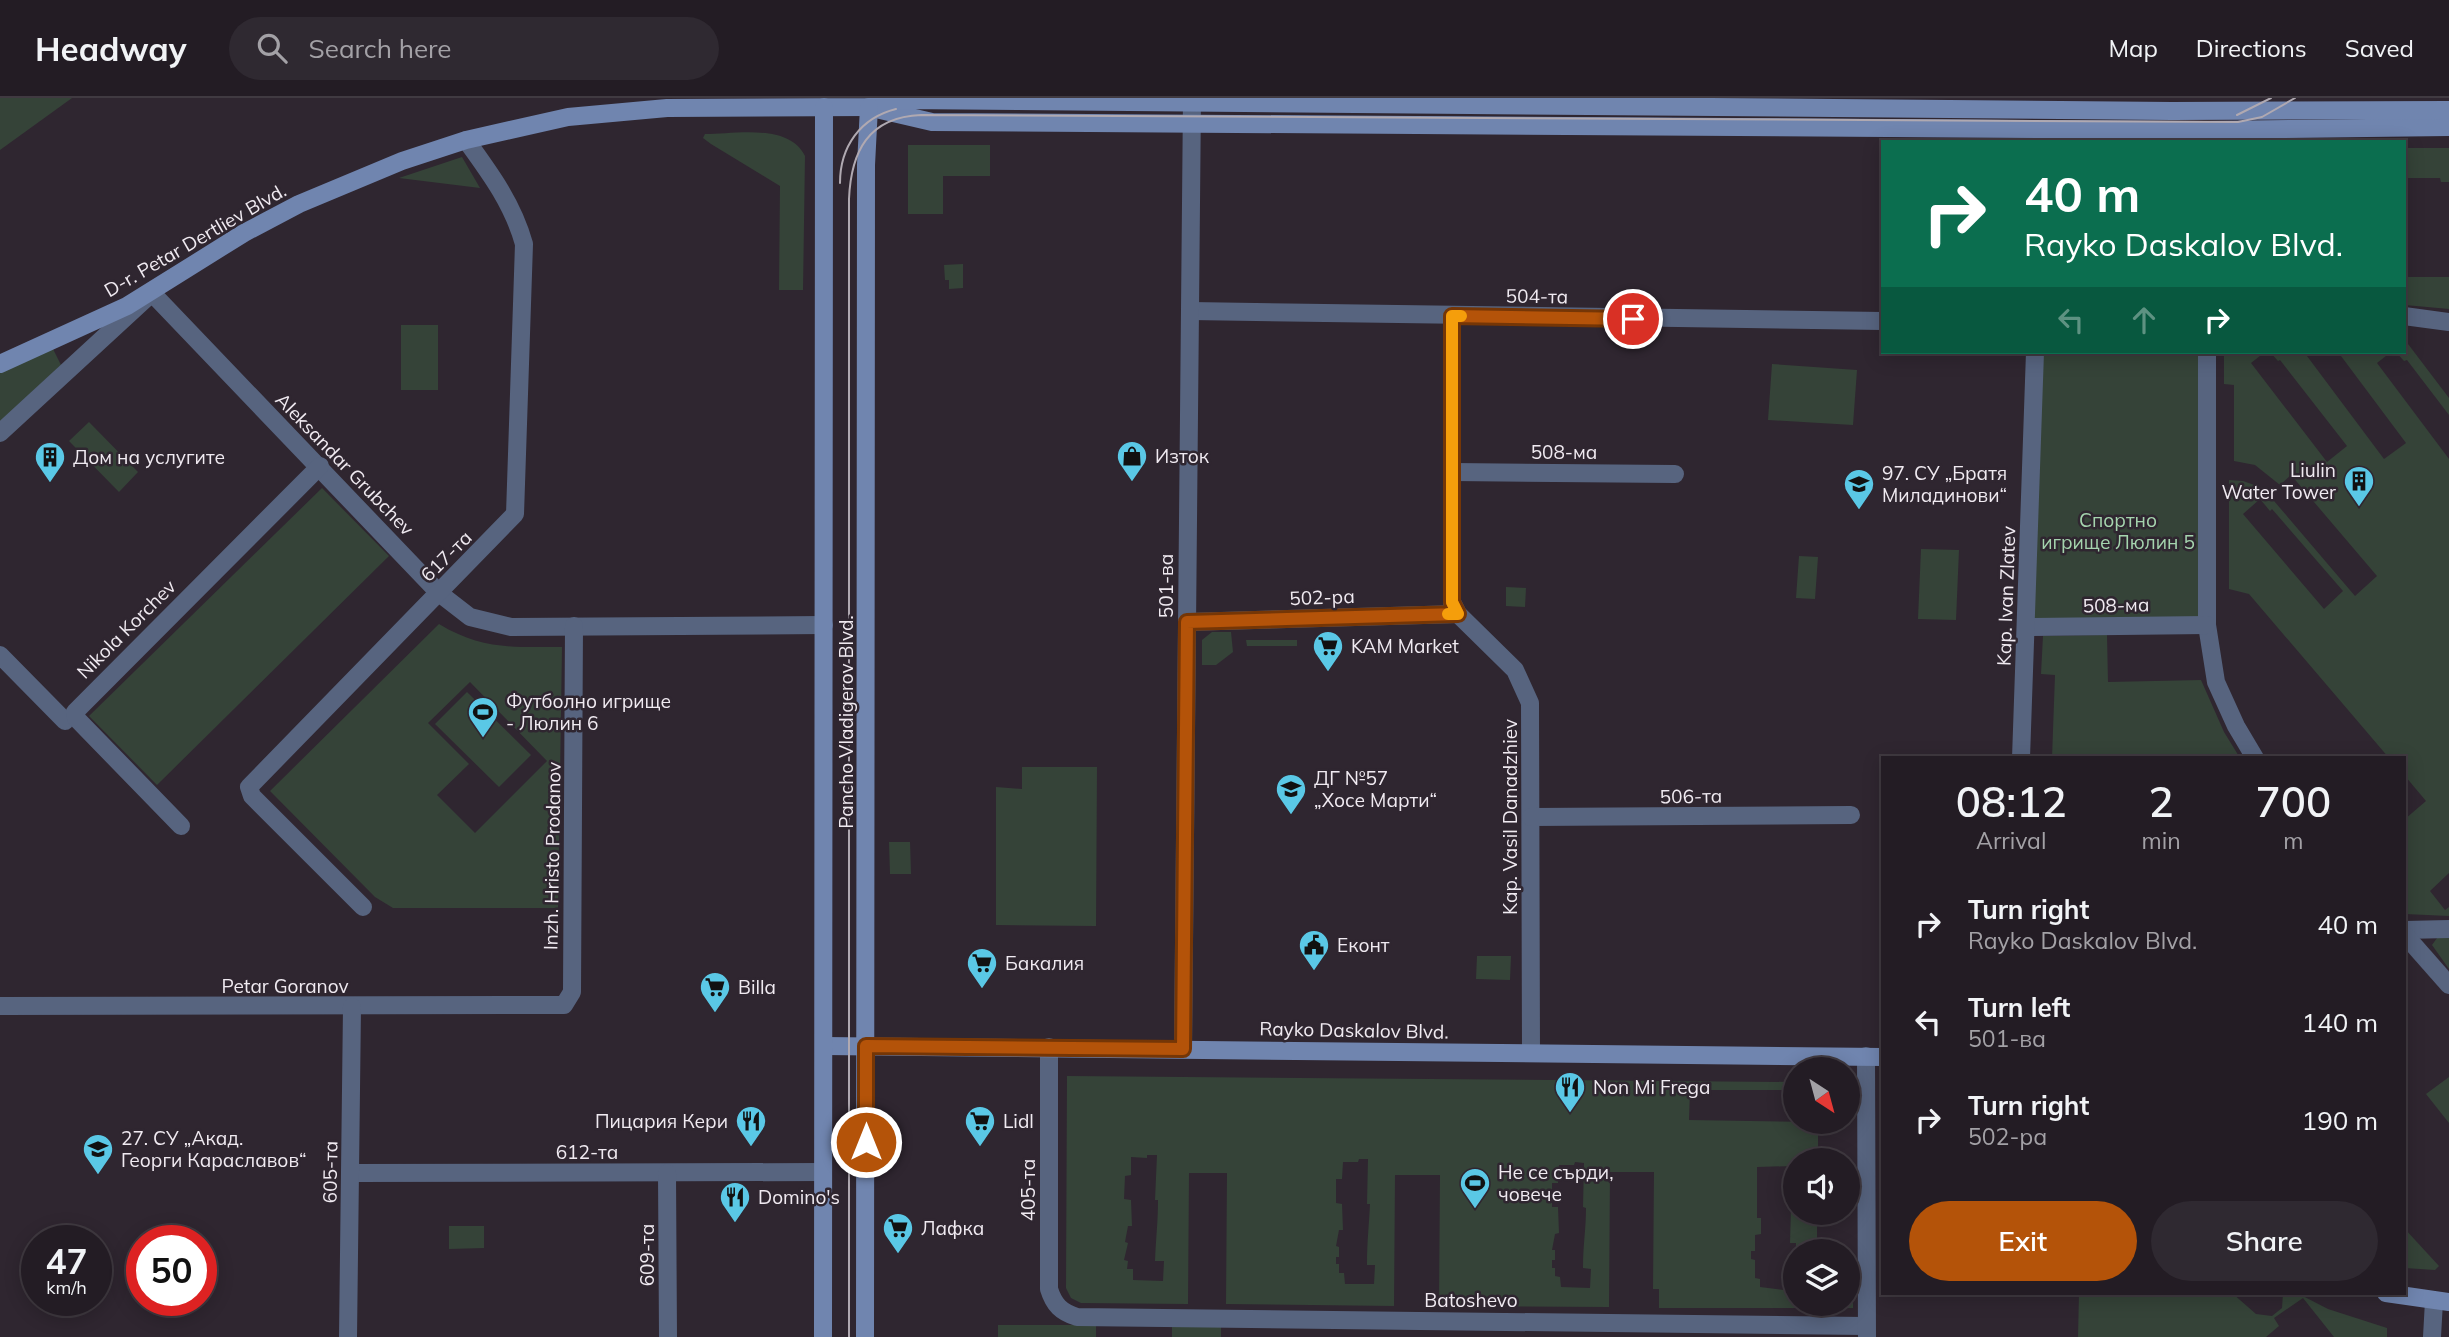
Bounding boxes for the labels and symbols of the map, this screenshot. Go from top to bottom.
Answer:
street label: D-r. Petar Dertliev Blvd. [100,178,290,302]
street label: 504-та [1506,283,1568,309]
pin [1603,289,1663,349]
street label: Aleksandar Grubchev [271,388,419,540]
shop icon: Изток [1115,439,1149,483]
building icon: Дом на услугите [33,440,67,484]
street label: 508-ма [1531,440,1597,464]
place label: Изток [1155,444,1210,468]
place label: Дом на услугите [73,445,225,469]
place label: Liulin Water Tower [2221,458,2336,504]
place label: 97. СУ „Братя Миладинови“ [1882,461,2007,507]
building icon: Liulin Water Tower [2342,464,2376,508]
school or university icon: 97. СУ „Братя Миладинови“ [1842,467,1876,511]
park label: Спортно игрище Люлин 5 [2041,508,2195,554]
street label: 617-та [415,525,477,587]
street label: Kap. Ivan Zlatev [1992,526,2020,666]
street label: 501-ва [1154,554,1178,618]
street label: Nikola Korchev [71,574,181,684]
street label: 502-ра [1289,584,1355,610]
street label: 508-ма [2082,592,2150,618]
street label: Pancho Vladigerov Blvd. [834,615,858,829]
supermarket icon: KAM Market [1311,629,1345,673]
place label: KAM Market [1351,634,1459,658]
place label: Футболно игрище - Люлин 6 [506,689,671,735]
sports icon: Футболно игрище - Люлин 6 [466,695,500,739]
street label: Kap. Vasil Danadzhiev [1498,719,1522,915]
street label: Inzh. Hristo Prodanov [538,762,566,950]
place label: ДГ №57 „Хосе Марти“ [1314,766,1437,812]
school or university icon: ДГ №57 „Хосе Марти“ [1274,772,1308,816]
street label: 506-та [1660,783,1722,809]
public building icon: Еконт [1297,928,1331,972]
place label: Еконт [1337,933,1390,957]
supermarket icon: Бакалия [965,946,999,990]
place label: Бакалия [1005,951,1084,975]
supermarket icon: Billa [698,970,732,1014]
street label: Petar Goranov [221,974,349,998]
place label: Billa [738,975,776,999]
street label: Rayko Daskalov Blvd. [1259,1016,1449,1044]
north arrow [1783,1057,1860,1134]
restaurant icon: Non Mi Frega [1553,1070,1587,1114]
place label: Non Mi Frega [1593,1075,1710,1099]
restaurant icon: Пицария Кери [734,1104,768,1148]
supermarket icon: Lidl [963,1104,997,1148]
position arrow [829,1105,903,1179]
place label: Пицария Кери [595,1109,728,1133]
place label: Lidl [1003,1109,1034,1133]
place label: 27. СУ „Акад. Георги Караславов“ [121,1126,307,1172]
school or university icon: 27. СУ „Акад. Георги Караславов“ [81,1132,115,1176]
street label: 612-та [556,1140,618,1164]
street label: 605-та [317,1141,343,1203]
street label: 405-та [1016,1159,1040,1221]
place label: Не се сърди, човече [1498,1160,1613,1206]
sports icon: Не се сърди, човече [1458,1166,1492,1210]
restaurant icon: Domino's [718,1180,752,1224]
place label: Domino's [758,1185,840,1209]
supermarket icon: Лафка [881,1211,915,1255]
place label: Лафка [921,1216,984,1240]
street label: 609-та [635,1224,659,1286]
speed limit sign: 50 [126,1225,217,1316]
street label: Batoshevo [1424,1288,1518,1312]

